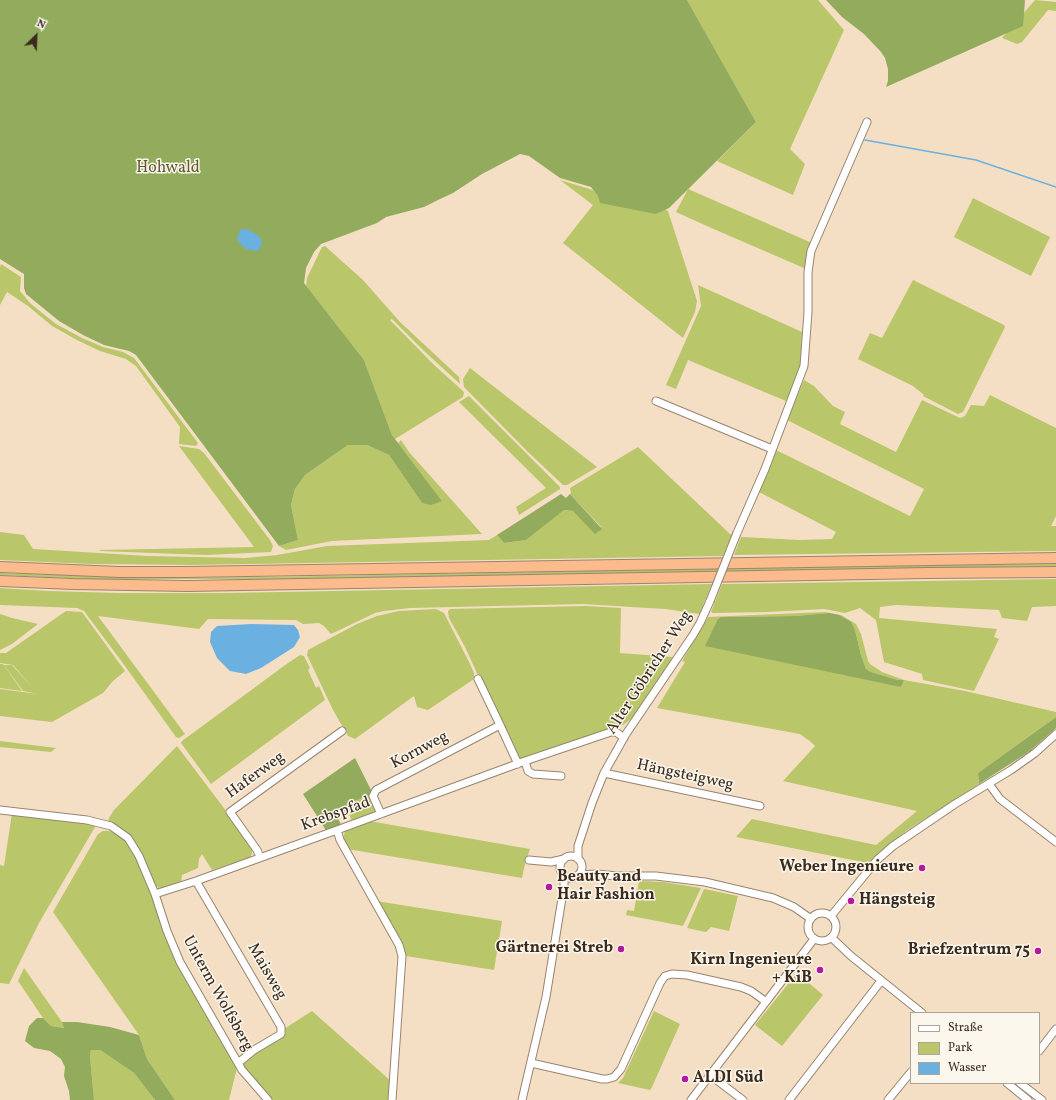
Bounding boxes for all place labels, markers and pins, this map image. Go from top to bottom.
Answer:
place label: Weber Ingenieure [779,858,914,878]
marker: Weber Ingenieure [917,863,927,873]
place label: Beauty and Hair Fashion [557,868,655,906]
marker: Beauty and Hair Fashion [544,882,554,892]
place label: Hängsteig [859,891,935,911]
marker: Hängsteig [846,896,856,906]
place label: Gärtnerei Streb [496,939,613,959]
place label: Briefzentrum 75 [908,941,1030,961]
marker: Gärtnerei Streb [616,944,626,954]
marker: Briefzentrum 75 [1033,946,1043,956]
place label: Kirn Ingenieure + KiB [690,951,812,989]
marker: Kirn Ingenieure + KiB [815,965,825,975]
place label: ALDI Süd [693,1069,764,1089]
marker: ALDI Süd [680,1074,690,1084]

